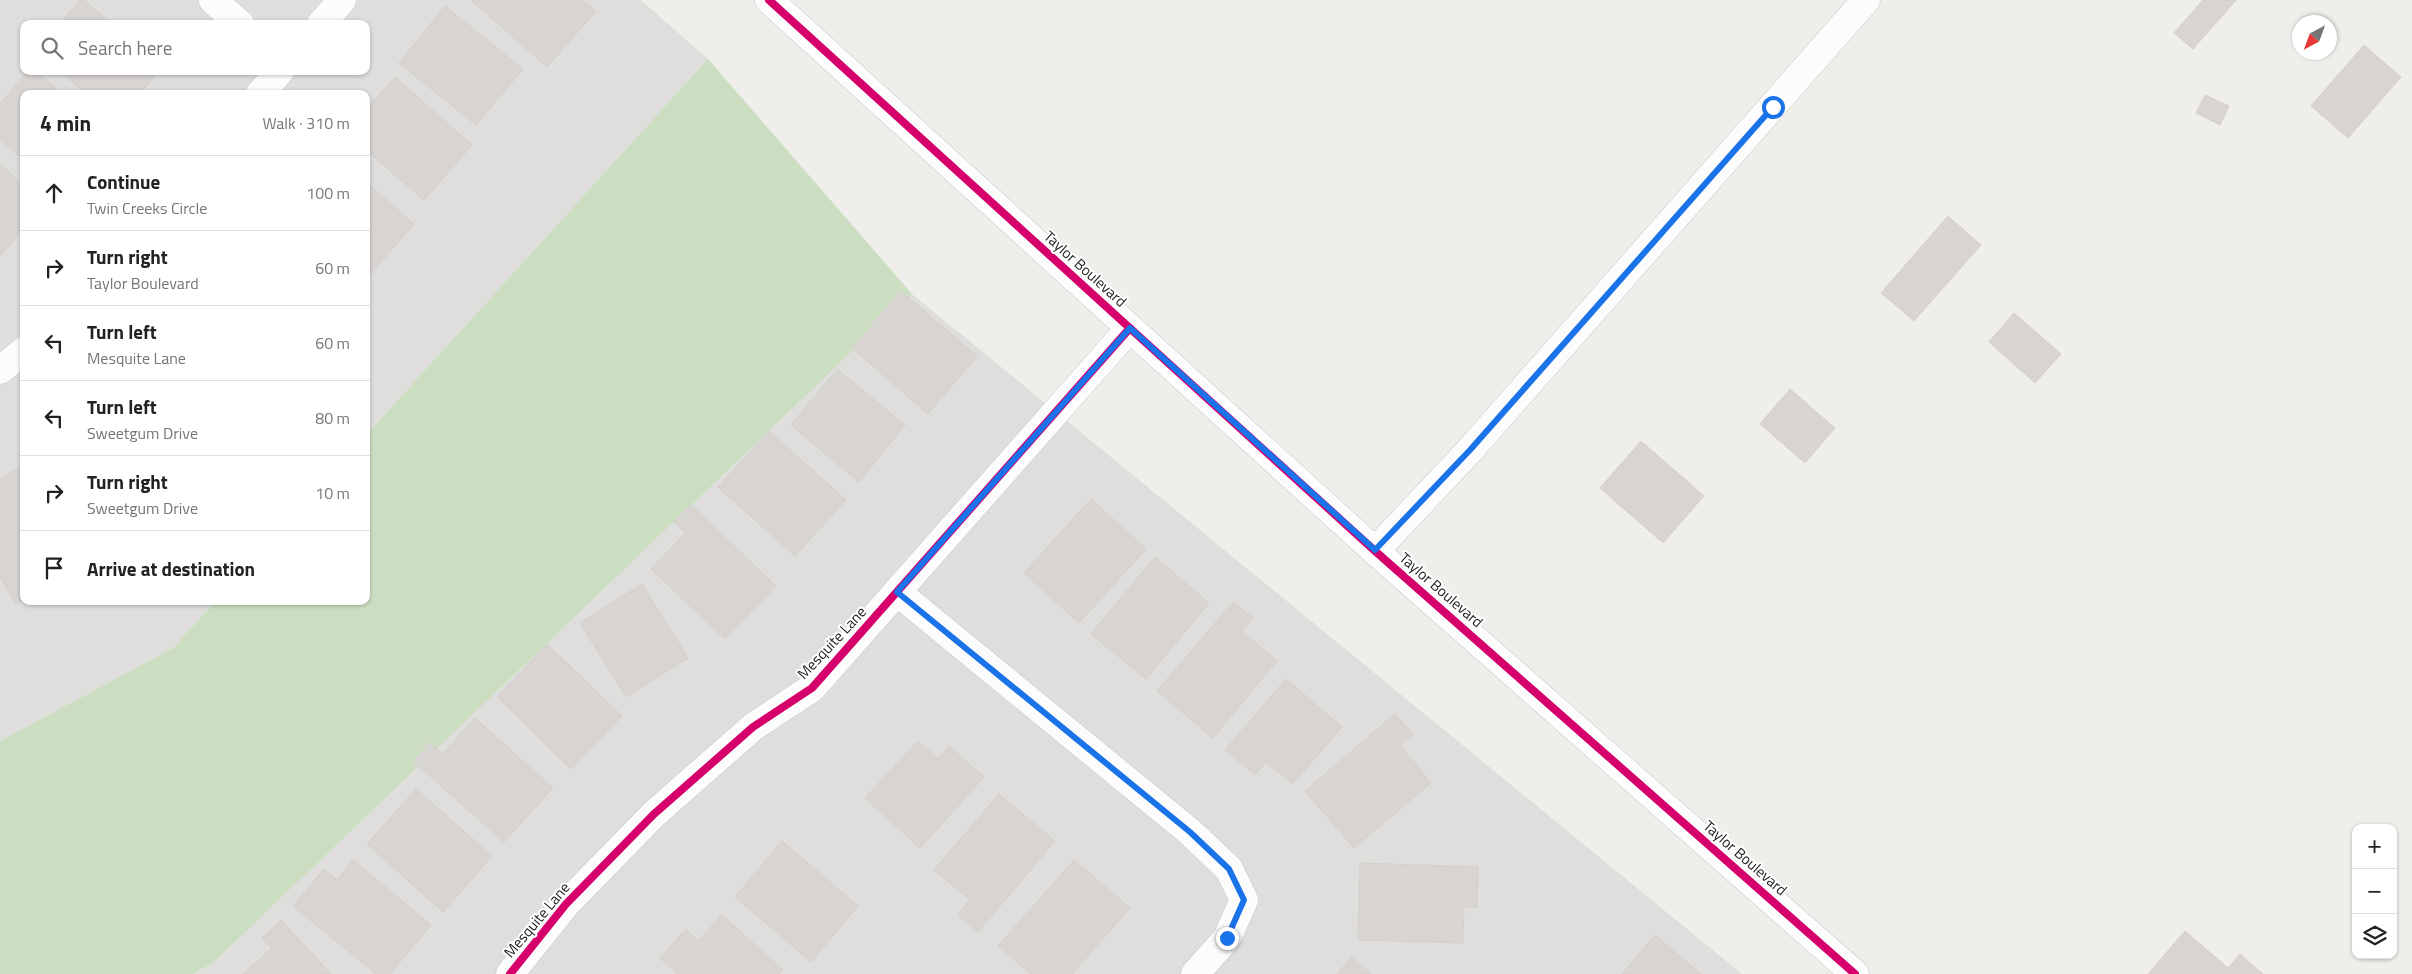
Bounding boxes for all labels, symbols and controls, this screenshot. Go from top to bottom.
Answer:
north arrow [2292,15,2337,60]
search box [20,20,370,75]
text: Search here [78,33,172,62]
icon: search [38,34,66,62]
route start [1762,96,1785,119]
text: 4 min [40,107,91,139]
text: Walk · 310 m [262,111,350,135]
text: Continue [87,167,160,196]
icon: ahead [40,179,68,207]
text: 100 m [306,181,350,205]
text: Twin Creeks Circle [87,196,207,220]
street label: Taylor Boulevard [1039,225,1132,312]
text: Turn right [87,242,168,271]
icon: right [40,254,68,282]
text: 60 m [315,256,350,280]
text: Taylor Boulevard [87,271,199,295]
text: Turn left [87,317,157,346]
icon: left [40,329,68,357]
text: 60 m [315,331,350,355]
text: Mesquite Lane [87,346,186,370]
text: Turn left [87,392,157,421]
icon: left [40,404,68,432]
text: 80 m [315,406,350,430]
text: Sweetgum Drive [87,421,198,445]
text: Turn right [87,467,168,496]
icon: right [40,479,68,507]
text: 10 m [315,481,350,505]
text: Sweetgum Drive [87,496,198,520]
street label: Taylor Boulevard [1394,547,1488,633]
icon: arrive [40,554,68,582]
text: Arrive at destination [87,554,255,583]
street label: Mesquite Lane [792,601,872,684]
street label: Taylor Boulevard [1698,815,1792,901]
map controls [2352,824,2397,959]
button: + [2352,824,2397,869]
button: − [2352,869,2397,914]
street label: Mesquite Lane [498,877,575,963]
button: layers [2352,914,2397,959]
route end [1216,927,1239,950]

